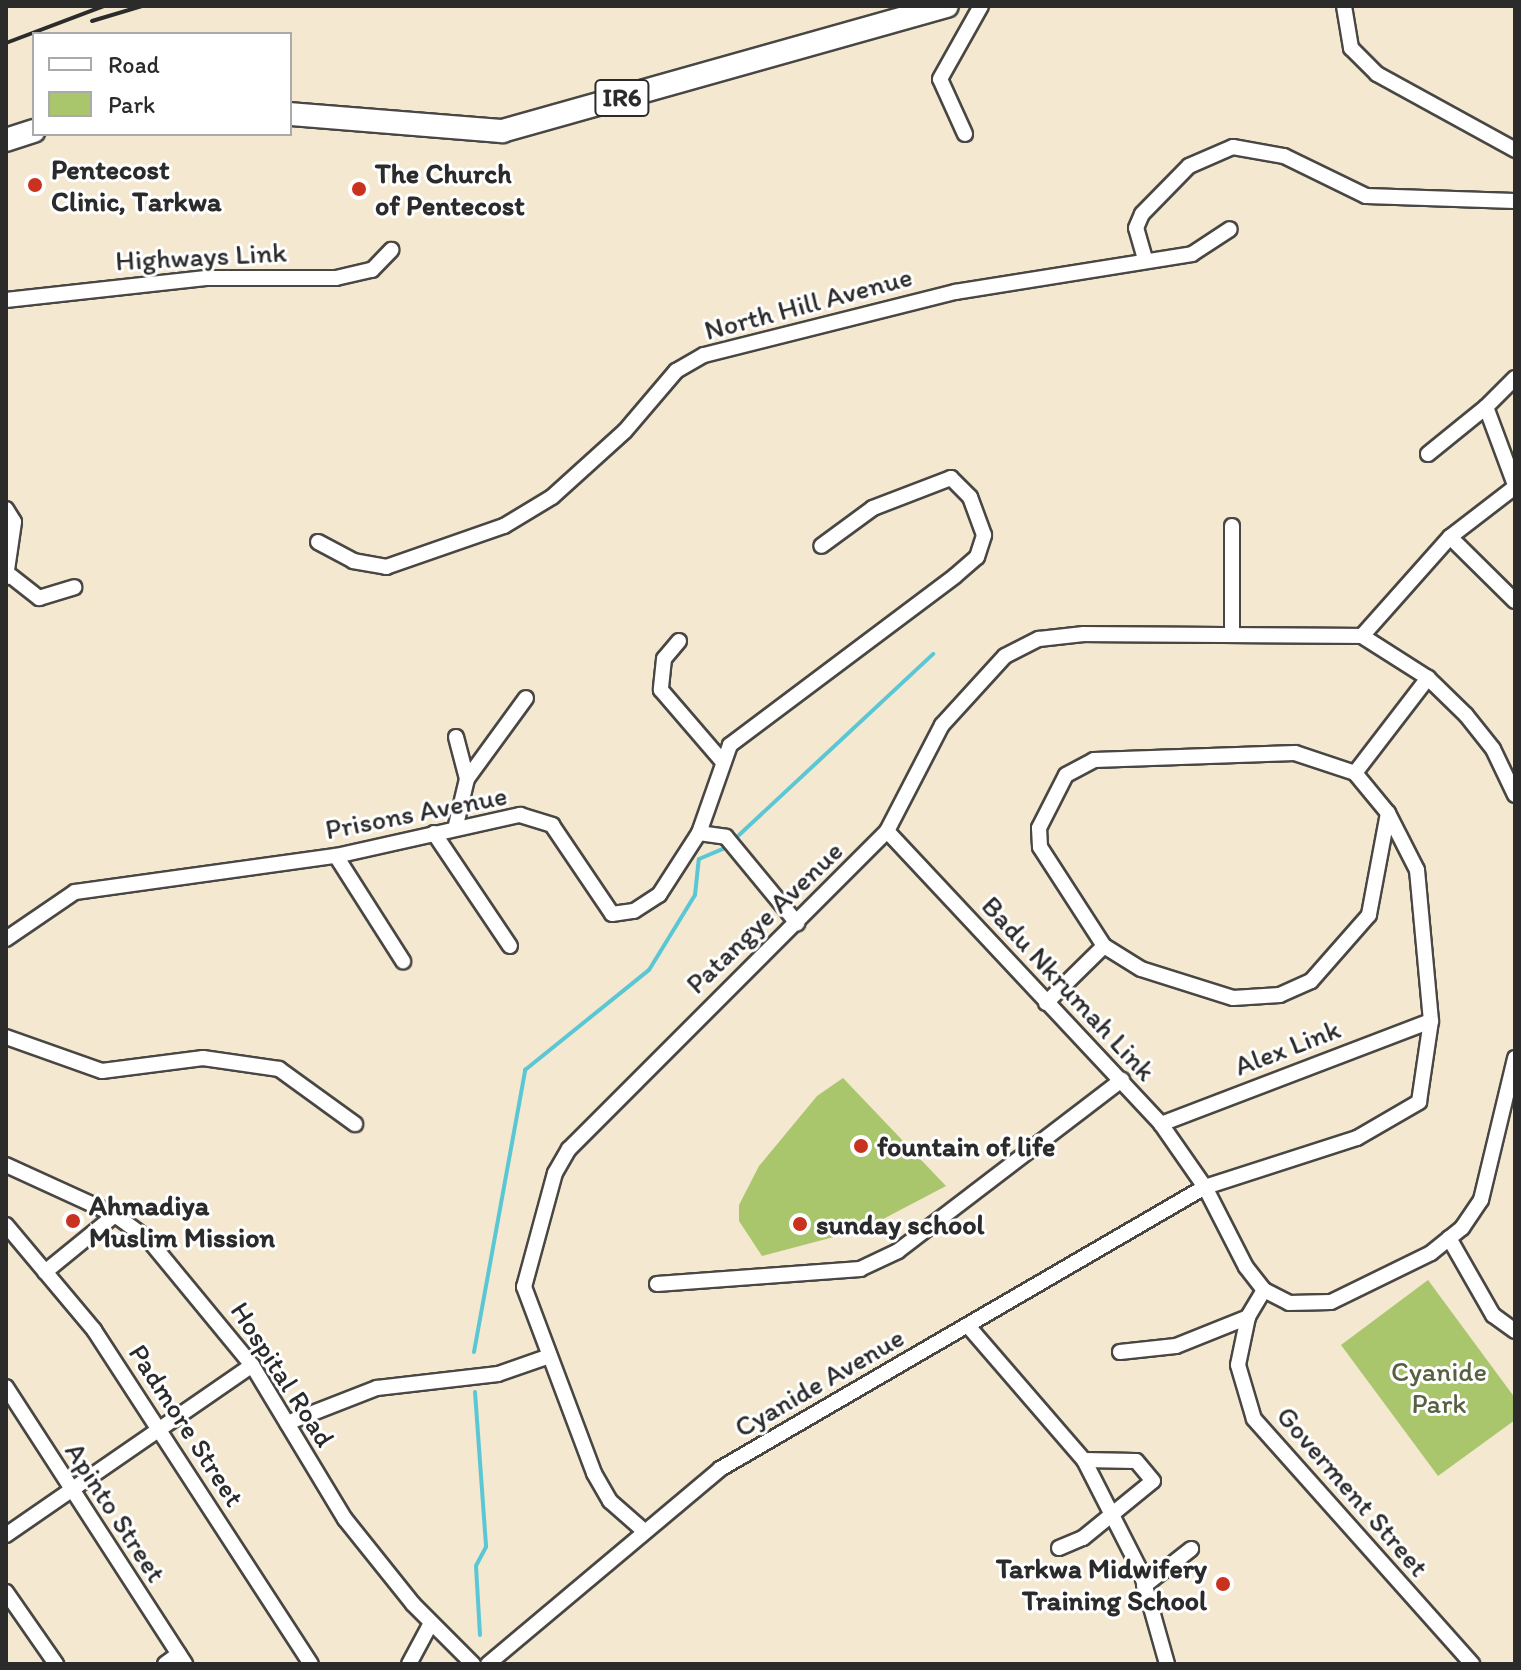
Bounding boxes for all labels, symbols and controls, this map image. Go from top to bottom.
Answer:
legend [32,32,292,136]
text: Road [108,50,160,79]
road number: IR6 [594,76,650,120]
text: Park [108,90,155,119]
place label: Pentecost Clinic, Tarkwa [51,152,218,218]
place label: The Church of Pentecost [375,156,524,222]
marker: Pentecost Clinic, Tarkwa [26,176,44,194]
marker: The Church of Pentecost [350,180,368,198]
street label: Highways Link [115,235,287,277]
street label: North Hill Avenue [701,259,915,347]
street label: Prisons Avenue [323,778,509,846]
street label: Patangye Avenue [679,834,849,1000]
street label: Badu Nkrumah Link [975,889,1163,1087]
street label: Alex Link [1230,1012,1344,1082]
place label: fountain of life [877,1129,1056,1163]
marker: fountain of life [852,1137,870,1155]
place label: Ahmadiya Muslim Mission [89,1188,275,1254]
place label: sunday school [816,1207,984,1241]
marker: Ahmadiya Muslim Mission [64,1212,82,1230]
marker: sunday school [791,1215,809,1233]
street label: Hospital Road [224,1295,342,1453]
street label: Cyanide Avenue [728,1320,910,1444]
street label: Padmore Street [122,1338,252,1512]
park label: Cyanide Park [1391,1354,1487,1420]
street label: Goverment Street [1270,1399,1436,1583]
street label: Apinto Street [58,1436,174,1588]
place label: Tarkwa Midwifery Training School [996,1551,1207,1617]
marker: Tarkwa Midwifery Training School [1214,1575,1232,1593]

